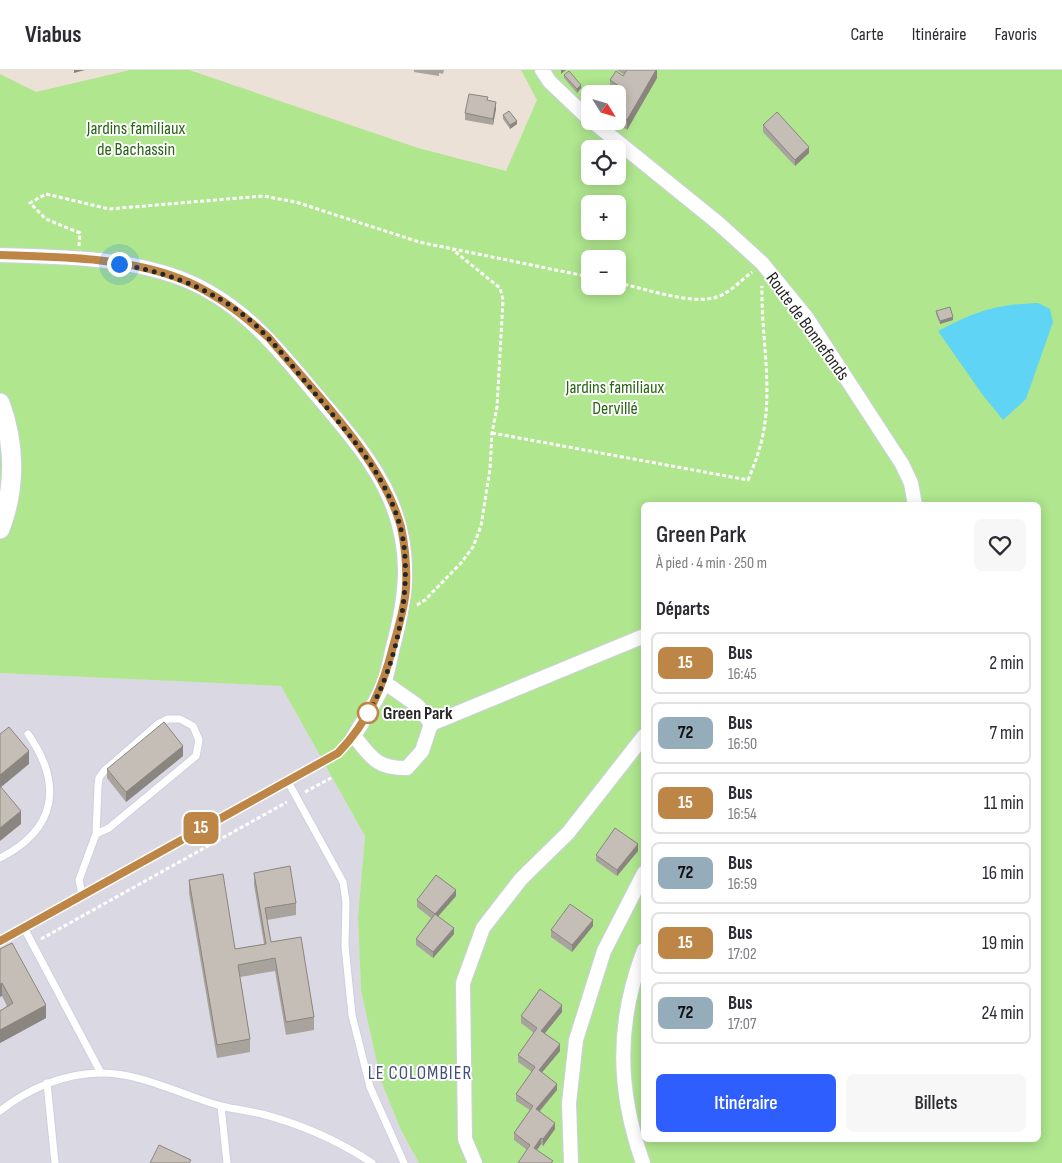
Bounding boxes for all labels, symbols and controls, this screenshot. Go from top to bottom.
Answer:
text: Viabus [25,20,82,49]
text: Carte [850,24,884,45]
text: Itinéraire [912,24,966,45]
text: Favoris [994,24,1037,45]
north arrow [581,85,626,130]
map controls [581,85,626,295]
park label: Jardins familiaux de Bachassin [86,118,185,160]
button: locate [581,140,626,185]
button: + [581,195,626,240]
button: − [581,250,626,295]
your location [107,252,132,277]
street label: Route de Bonnefonds [761,268,854,384]
park label: Jardins familiaux Dervillé [565,377,664,419]
button: heart [974,519,1026,571]
text: Green Park [656,520,746,549]
text: À pied · 4 min · 250 m [656,554,767,573]
text: Départs [656,598,710,621]
text: Bus [728,642,753,665]
text: 15 [678,652,693,673]
text: 2 min [989,652,1024,675]
text: 16:45 [728,665,757,684]
marker: Green Park [357,702,379,724]
place label: Green Park [383,703,453,724]
text: Bus [728,712,753,735]
text: 72 [678,722,693,743]
text: 7 min [990,722,1024,745]
text: 16:50 [728,735,757,754]
text: Bus [728,782,753,805]
text: 15 [678,792,693,813]
text: 11 min [984,792,1024,815]
text: 16:54 [728,805,757,824]
line badge: 15 [178,812,224,844]
text: 15 [194,817,209,838]
text: Bus [728,852,753,875]
text: 72 [678,862,693,883]
text: 16 min [982,862,1024,885]
text: 16:59 [728,875,757,894]
text: Bus [728,922,753,945]
text: 15 [678,932,693,953]
text: 19 min [982,932,1024,955]
text: 17:02 [728,945,757,964]
text: Bus [728,992,753,1015]
text: 72 [678,1002,693,1023]
text: 24 min [981,1002,1024,1025]
text: 17:07 [728,1015,756,1034]
district label: LE COLOMBIER [368,1062,472,1085]
button: Itinéraire [656,1074,836,1132]
button: Billets [846,1074,1026,1132]

